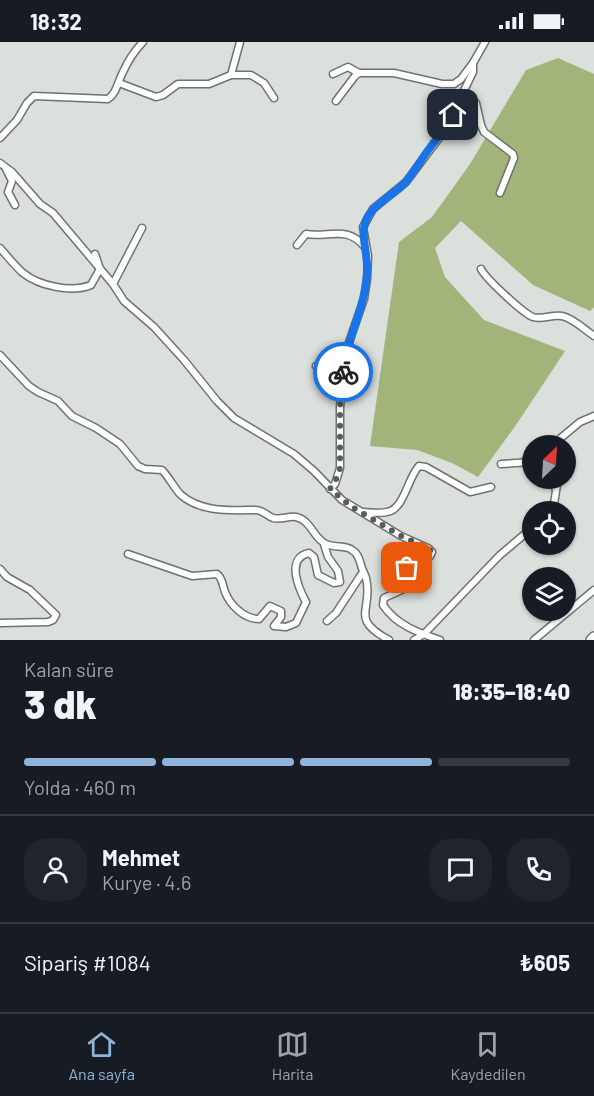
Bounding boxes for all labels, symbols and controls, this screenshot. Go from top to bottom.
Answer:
text: 18:32 [30,8,82,34]
pin [427,89,478,140]
icon: home [436,98,469,131]
courier [313,342,373,402]
icon: bike [327,356,360,389]
north arrow [522,435,576,489]
map controls [522,435,576,621]
button: locate [522,501,576,555]
pin [381,542,432,593]
icon: bag [390,551,423,584]
button: layers [522,567,576,621]
text: Kalan süre [24,657,114,681]
text: 18:35–18:40 [453,678,570,704]
text: 3 dk [24,680,97,727]
text: Yolda · 460 m [24,775,136,799]
button: person [24,838,87,901]
button: chat [429,838,492,901]
button: phone [507,838,570,901]
text: Mehmet [102,844,180,870]
text: Kurye · 4.6 [102,870,191,894]
text: Sipariş #1084 [24,949,151,975]
text: ₺605 [520,949,570,975]
tab: Ana sayfa [68,1028,135,1083]
tab: Harita [272,1028,314,1083]
tab: Kaydedilen [450,1028,526,1083]

